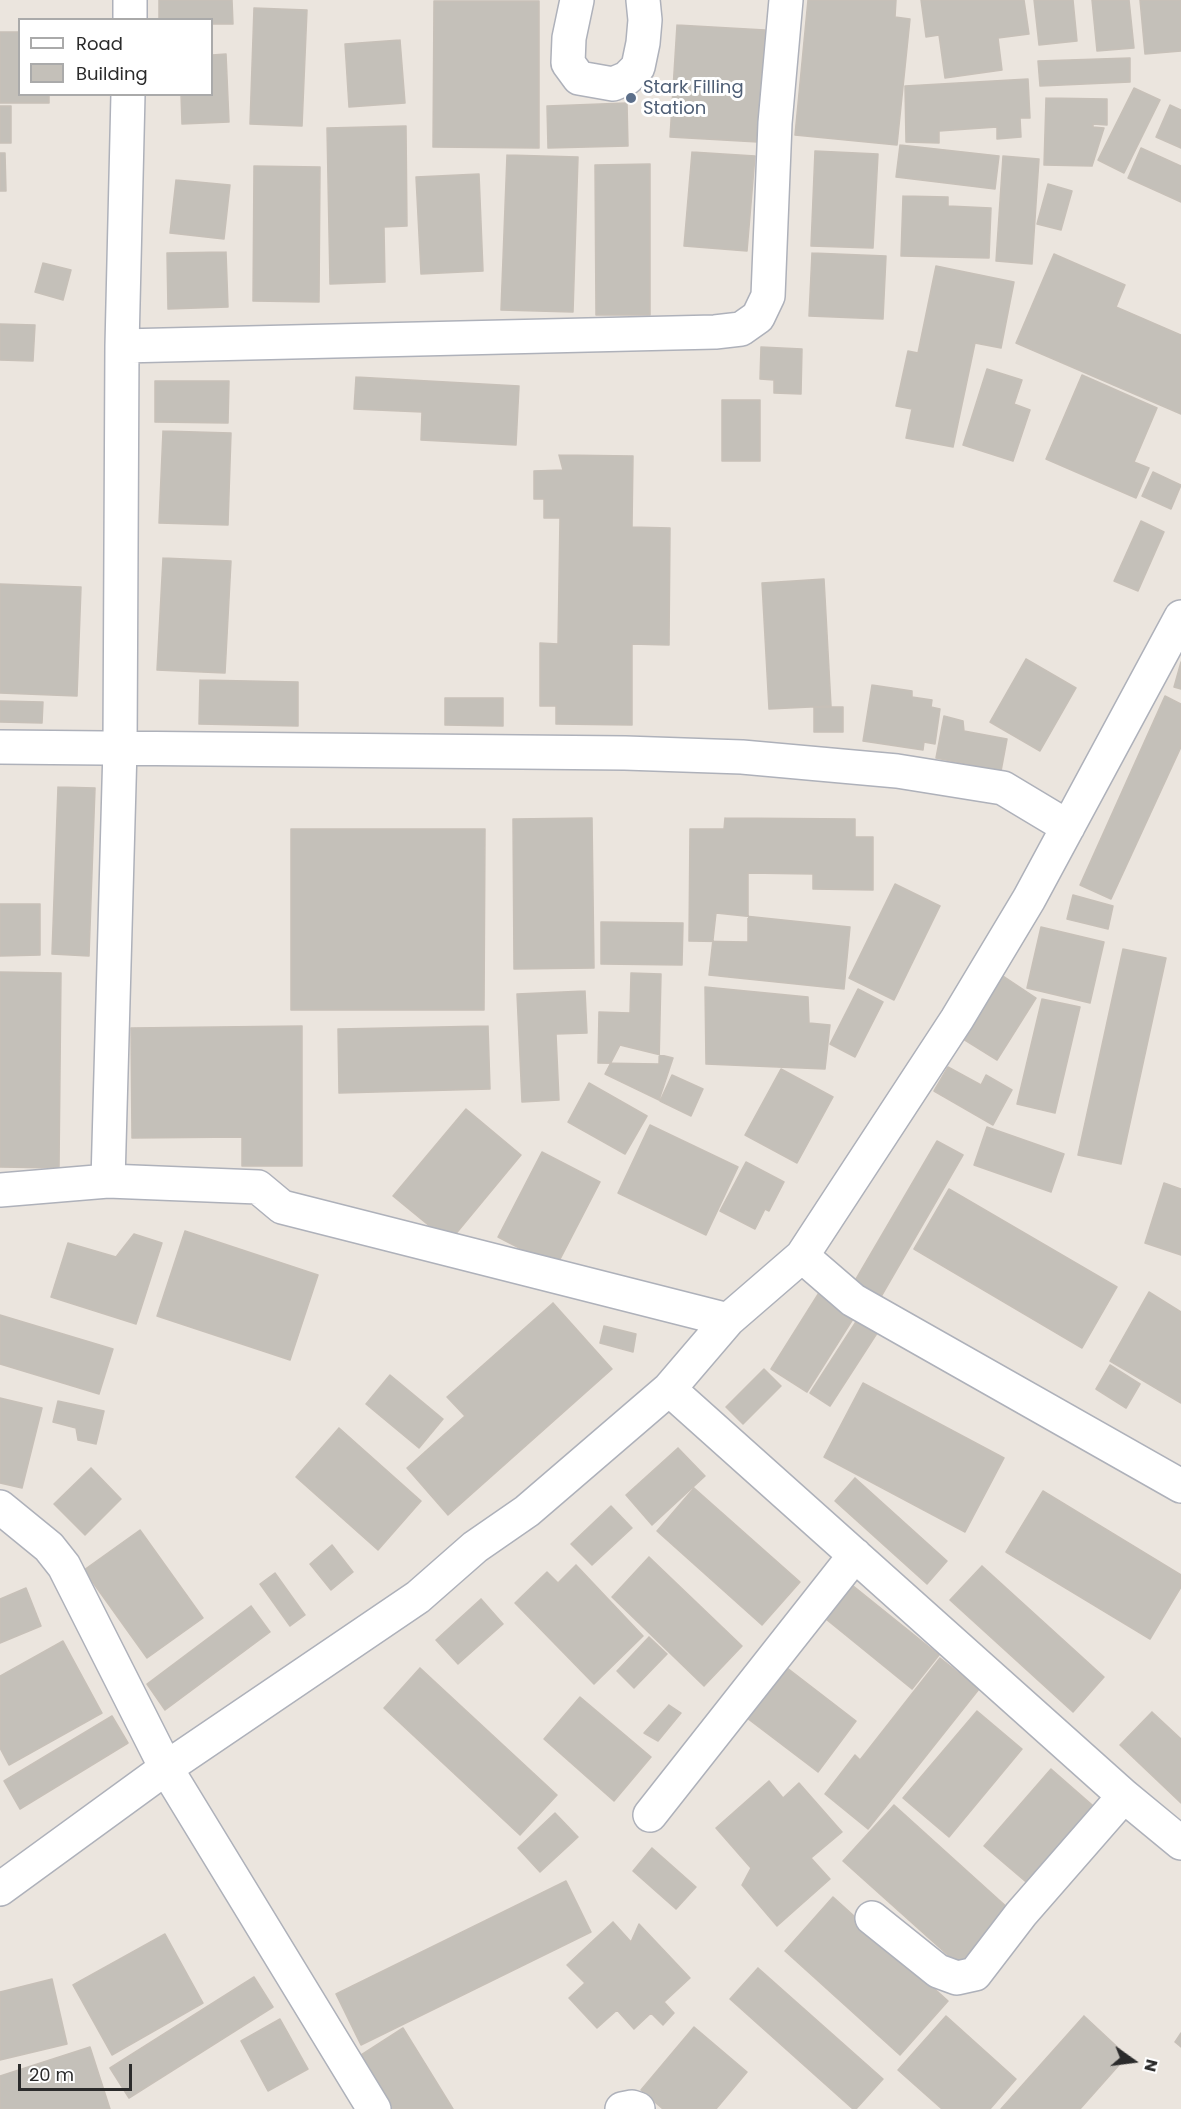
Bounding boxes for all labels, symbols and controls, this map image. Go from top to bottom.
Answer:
legend [18,18,213,96]
text: Road [76,31,123,56]
text: Building [76,61,148,86]
place label: Stark Filling Station [643,77,744,119]
marker: Stark Filling Station [624,91,638,105]
north arrow [1103,2031,1163,2091]
scale bar [21,2052,135,2090]
text: N [1138,2057,1164,2074]
text: 20 m [29,2062,74,2087]

